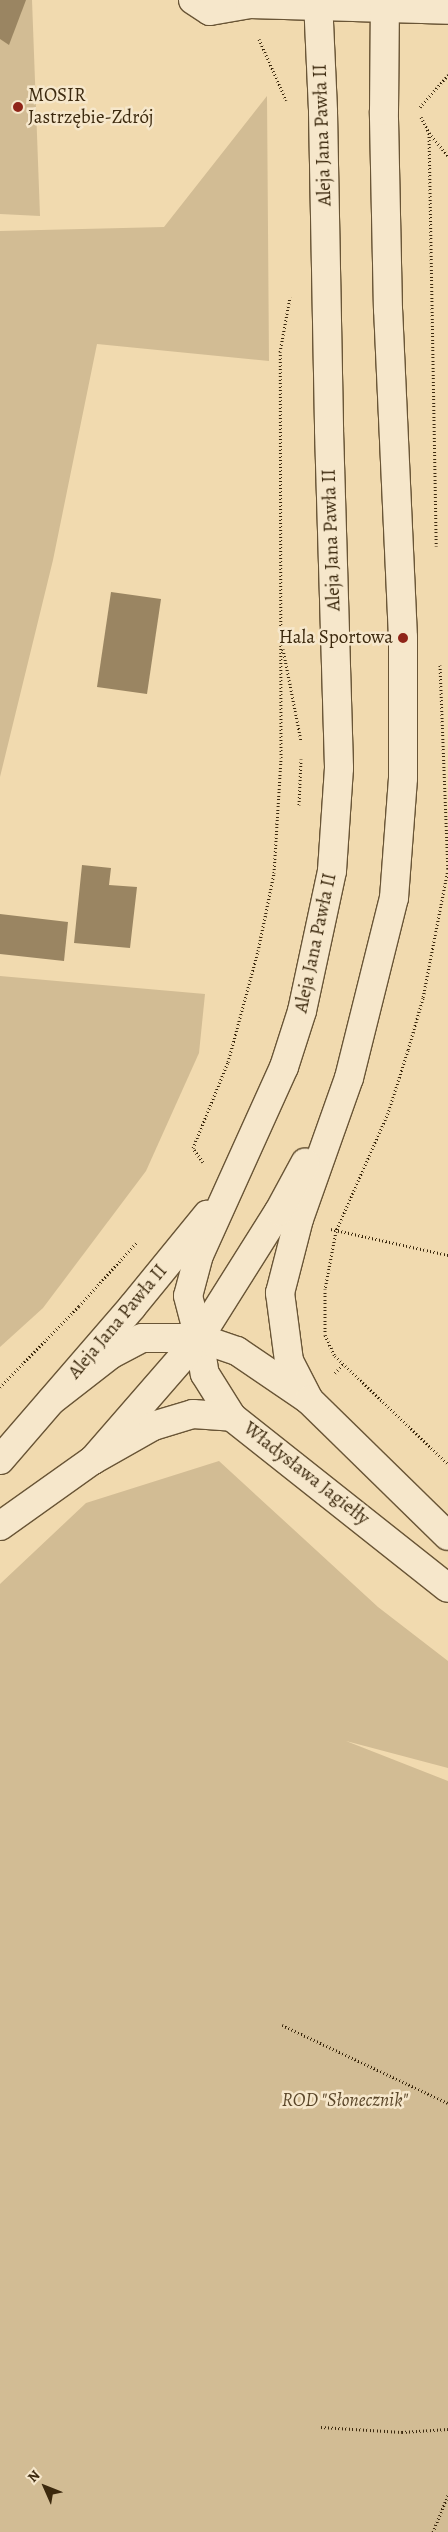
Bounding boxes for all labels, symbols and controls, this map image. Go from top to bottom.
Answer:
street label: Aleja Jana Pawła II [309,64,337,206]
place label: MOSIR Jastrzębie-Zdrój [28,85,154,129]
marker: MOSIR Jastrzębie-Zdrój [12,101,24,113]
street label: Aleja Jana Pawła II [318,469,346,611]
place label: Hala Sportowa [279,627,393,649]
marker: Hala Sportowa [397,632,409,644]
street label: Aleja Jana Pawła II [290,871,342,1015]
street label: Aleja Jana Pawła II [64,1260,172,1384]
street label: Władysława Jagiełły [238,1418,374,1530]
park label: ROD "Słonecznik" [282,2090,408,2112]
north arrow [20,2462,70,2512]
text: N [23,2466,44,2487]

